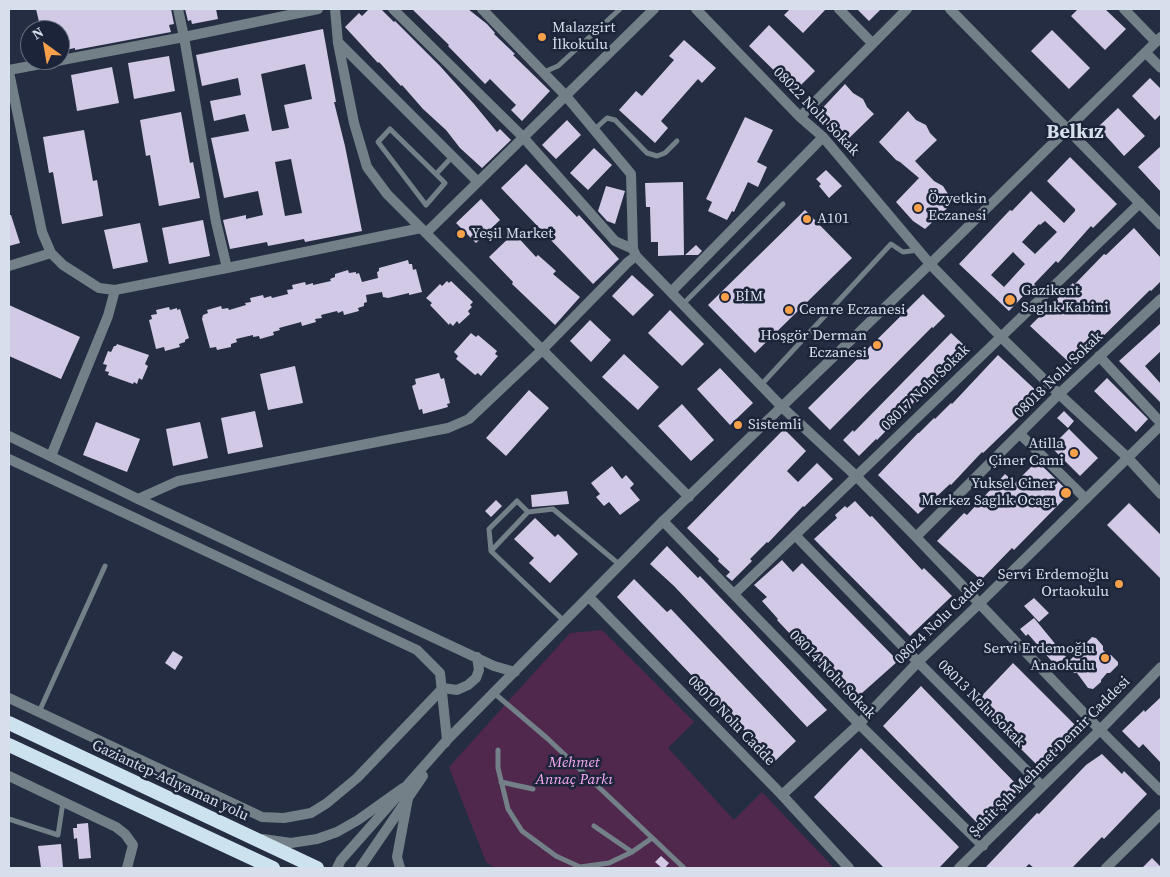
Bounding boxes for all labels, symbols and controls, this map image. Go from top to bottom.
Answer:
place label: Malazgirt İlkokulu [552,19,615,54]
north arrow [20,20,70,70]
text: N [28,22,47,44]
marker: Malazgirt İlkokulu [536,31,548,43]
street label: 08022 Nolu Sokak [769,64,863,160]
district label: Belkız [1046,121,1104,145]
place label: Özyetkin Eczanesi [928,190,987,225]
marker: Özyetkin Eczanesi [912,202,924,214]
place label: A101 [817,210,849,228]
marker: A101 [801,213,813,225]
place label: Yeşil Market [471,225,553,243]
marker: Yeşil Market [455,228,467,240]
place label: Gazikent Saglık Kabini [1021,282,1109,317]
place label: BİM [735,288,763,306]
marker: BİM [719,291,731,303]
marker: Gazikent Saglık Kabini [1003,293,1017,307]
place label: Cemre Eczanesi [799,301,905,319]
marker: Cemre Eczanesi [783,304,795,316]
place label: Hoşgör Derman Eczanesi [760,327,867,362]
street label: 08018 Nolu Sokak [1011,328,1107,422]
marker: Hoşgör Derman Eczanesi [871,339,883,351]
street label: 08017 Nolu Sokak [878,341,974,435]
place label: Sistemli [748,416,802,434]
marker: Sistemli [732,419,744,431]
place label: Atilla Çiner Cami [988,435,1064,470]
marker: Atilla Çiner Cami [1068,447,1080,459]
place label: Yuksel Ciner Merkez Saglık Ocagı [921,475,1055,510]
marker: Yuksel Ciner Merkez Saglık Ocagı [1059,486,1073,500]
place label: Servi Erdemoğlu Ortaokulu [998,566,1109,601]
street label: 08024 Nolu Cadde [891,573,989,669]
marker: Servi Erdemoğlu Ortaokulu [1113,578,1125,590]
street label: 08014 Nolu Sokak [785,627,879,723]
place label: Servi Erdemoğlu Anaokulu [984,640,1095,675]
marker: Servi Erdemoğlu Anaokulu [1099,652,1111,664]
street label: 08013 Nolu Sokak [934,657,1028,751]
street label: 08010 Nolu Cadde [683,672,779,770]
street label: Şehit Şıh Mehmet Demir Caddesi [966,673,1134,841]
street label: Gaziantep-Adıyaman yolu [89,737,251,825]
park label: Mehmet Annaç Parkı [535,754,613,789]

